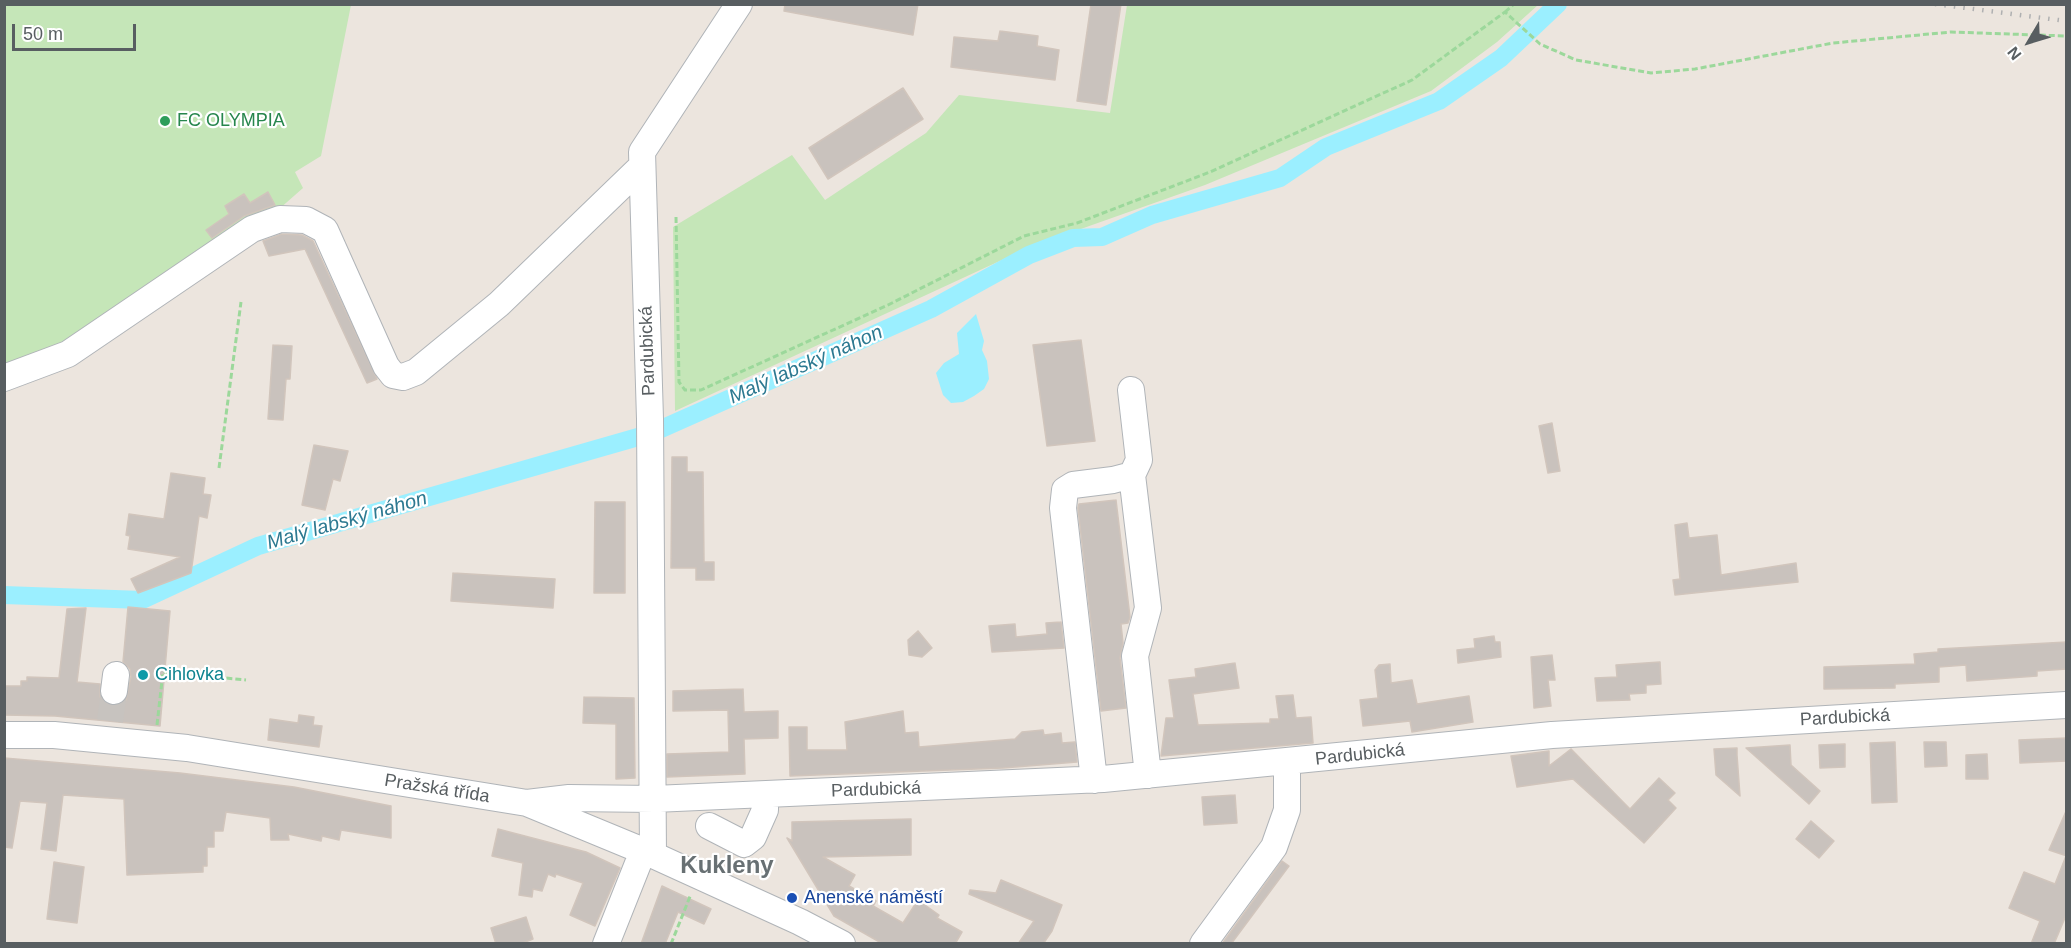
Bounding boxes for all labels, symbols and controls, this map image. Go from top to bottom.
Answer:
scale bar [15,12,140,50]
north arrow [1999,12,2059,72]
text: 50 m [23,24,63,44]
text: N [2004,44,2025,63]
place label: FC OLYMPIA [177,110,285,132]
marker: FC OLYMPIA [158,114,172,128]
street label: Pardubická [636,306,660,396]
water label: Malý labský náhon [725,320,887,410]
water label: Malý labský náhon [264,487,430,555]
place label: Cihlovka [155,664,224,686]
marker: Cihlovka [136,668,150,682]
street label: Pardubická [1799,705,1891,731]
street label: Pardubická [1314,740,1406,770]
street label: Pražská třída [383,770,491,808]
street label: Pardubická [831,778,921,802]
district label: Kukleny [680,852,774,880]
place label: Anenské náměstí [804,887,943,909]
marker: Anenské náměstí [785,891,799,905]

